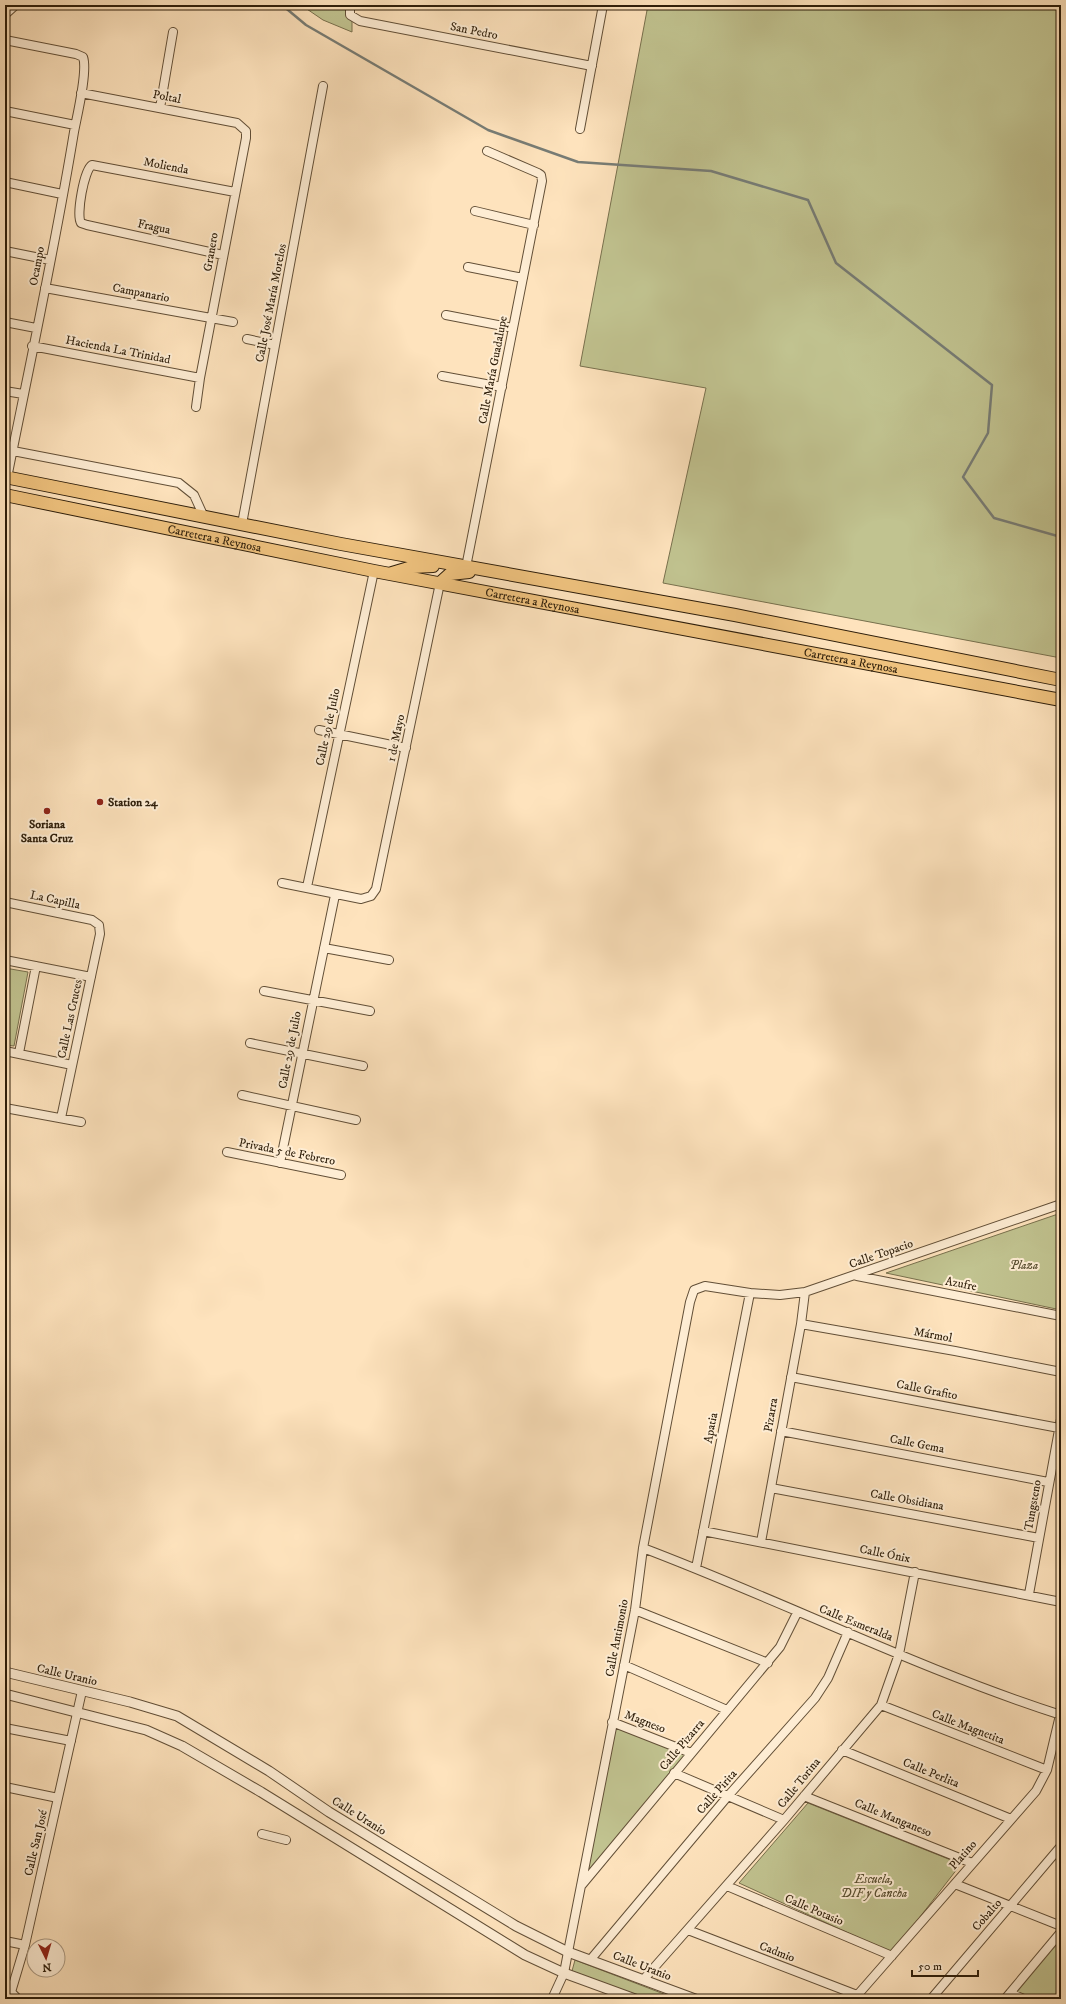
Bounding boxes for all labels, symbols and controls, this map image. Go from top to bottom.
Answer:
street label: San Pedro [449,19,499,43]
street label: Poltal [152,87,183,107]
street label: Molienda [142,154,191,178]
street label: Fragua [136,216,173,238]
street label: Granero [200,231,222,273]
street label: Calle José María Morelos [252,242,290,364]
street label: Ocampo [26,245,48,287]
street label: Campanario [111,280,171,306]
street label: Calle María Guadalupe [475,315,511,425]
street label: Hacienda La Trinidad [64,332,172,368]
street label: Carretera a Reynosa [166,521,264,555]
street label: Carretera a Reynosa [484,585,582,617]
street label: Carretera a Reynosa [803,644,900,677]
street label: Calle 29 de Julio [312,687,344,767]
street label: 1 de Mayo [384,713,408,763]
place label: Station 24 [108,795,159,810]
marker: Station 24 [95,797,105,807]
marker: Soriana Santa Cruz [42,806,52,816]
place label: Soriana Santa Cruz [21,817,74,846]
street label: La Capilla [29,887,82,913]
street label: Calle Las Cruces [54,978,86,1060]
street label: Calle 29 de Julio [275,1010,305,1090]
street label: Privada 5 de Febrero [237,1135,337,1169]
street label: Calle Topacio [847,1236,915,1272]
park label: Plaza [1010,1258,1038,1273]
street label: Azufre [944,1274,978,1294]
street label: Mármol [913,1324,954,1346]
street label: Calle Grafito [895,1377,959,1403]
street label: Pizarra [761,1396,782,1433]
street label: Apatia [701,1411,721,1445]
street label: Calle Gema [888,1431,946,1457]
street label: Tungsteno [1021,1478,1045,1531]
street label: Calle Obsidiana [869,1486,946,1514]
street label: Calle Ónix [858,1542,912,1566]
street label: Calle Antimonio [602,1598,632,1678]
street label: Calle Esmeralda [817,1601,896,1645]
street label: Calle Uranio [35,1661,99,1689]
street label: Calle Magnetita [929,1706,1007,1748]
street label: Magneso [622,1707,668,1737]
street label: Calle Pizarra [656,1716,708,1774]
street label: Calle Torina [774,1754,824,1811]
street label: Calle Perlita [901,1755,962,1791]
street label: Calle Pirita [694,1766,741,1817]
street label: Calle Uranio [329,1793,389,1839]
street label: Calle Manganeso [852,1796,934,1840]
street label: Calle San José [21,1808,51,1878]
street label: Platino [946,1837,980,1873]
park label: Escuela, DIF y Cancha [841,1872,907,1901]
street label: Calle Potasio [782,1891,846,1929]
street label: Cobalto [969,1896,1005,1934]
north arrow [26,1938,66,1978]
street label: Cadmio [757,1938,797,1966]
street label: Calle Uranio [611,1948,674,1984]
scale bar [912,1952,978,1978]
text: 50 m [918,1959,942,1974]
text: N [42,1960,52,1974]

